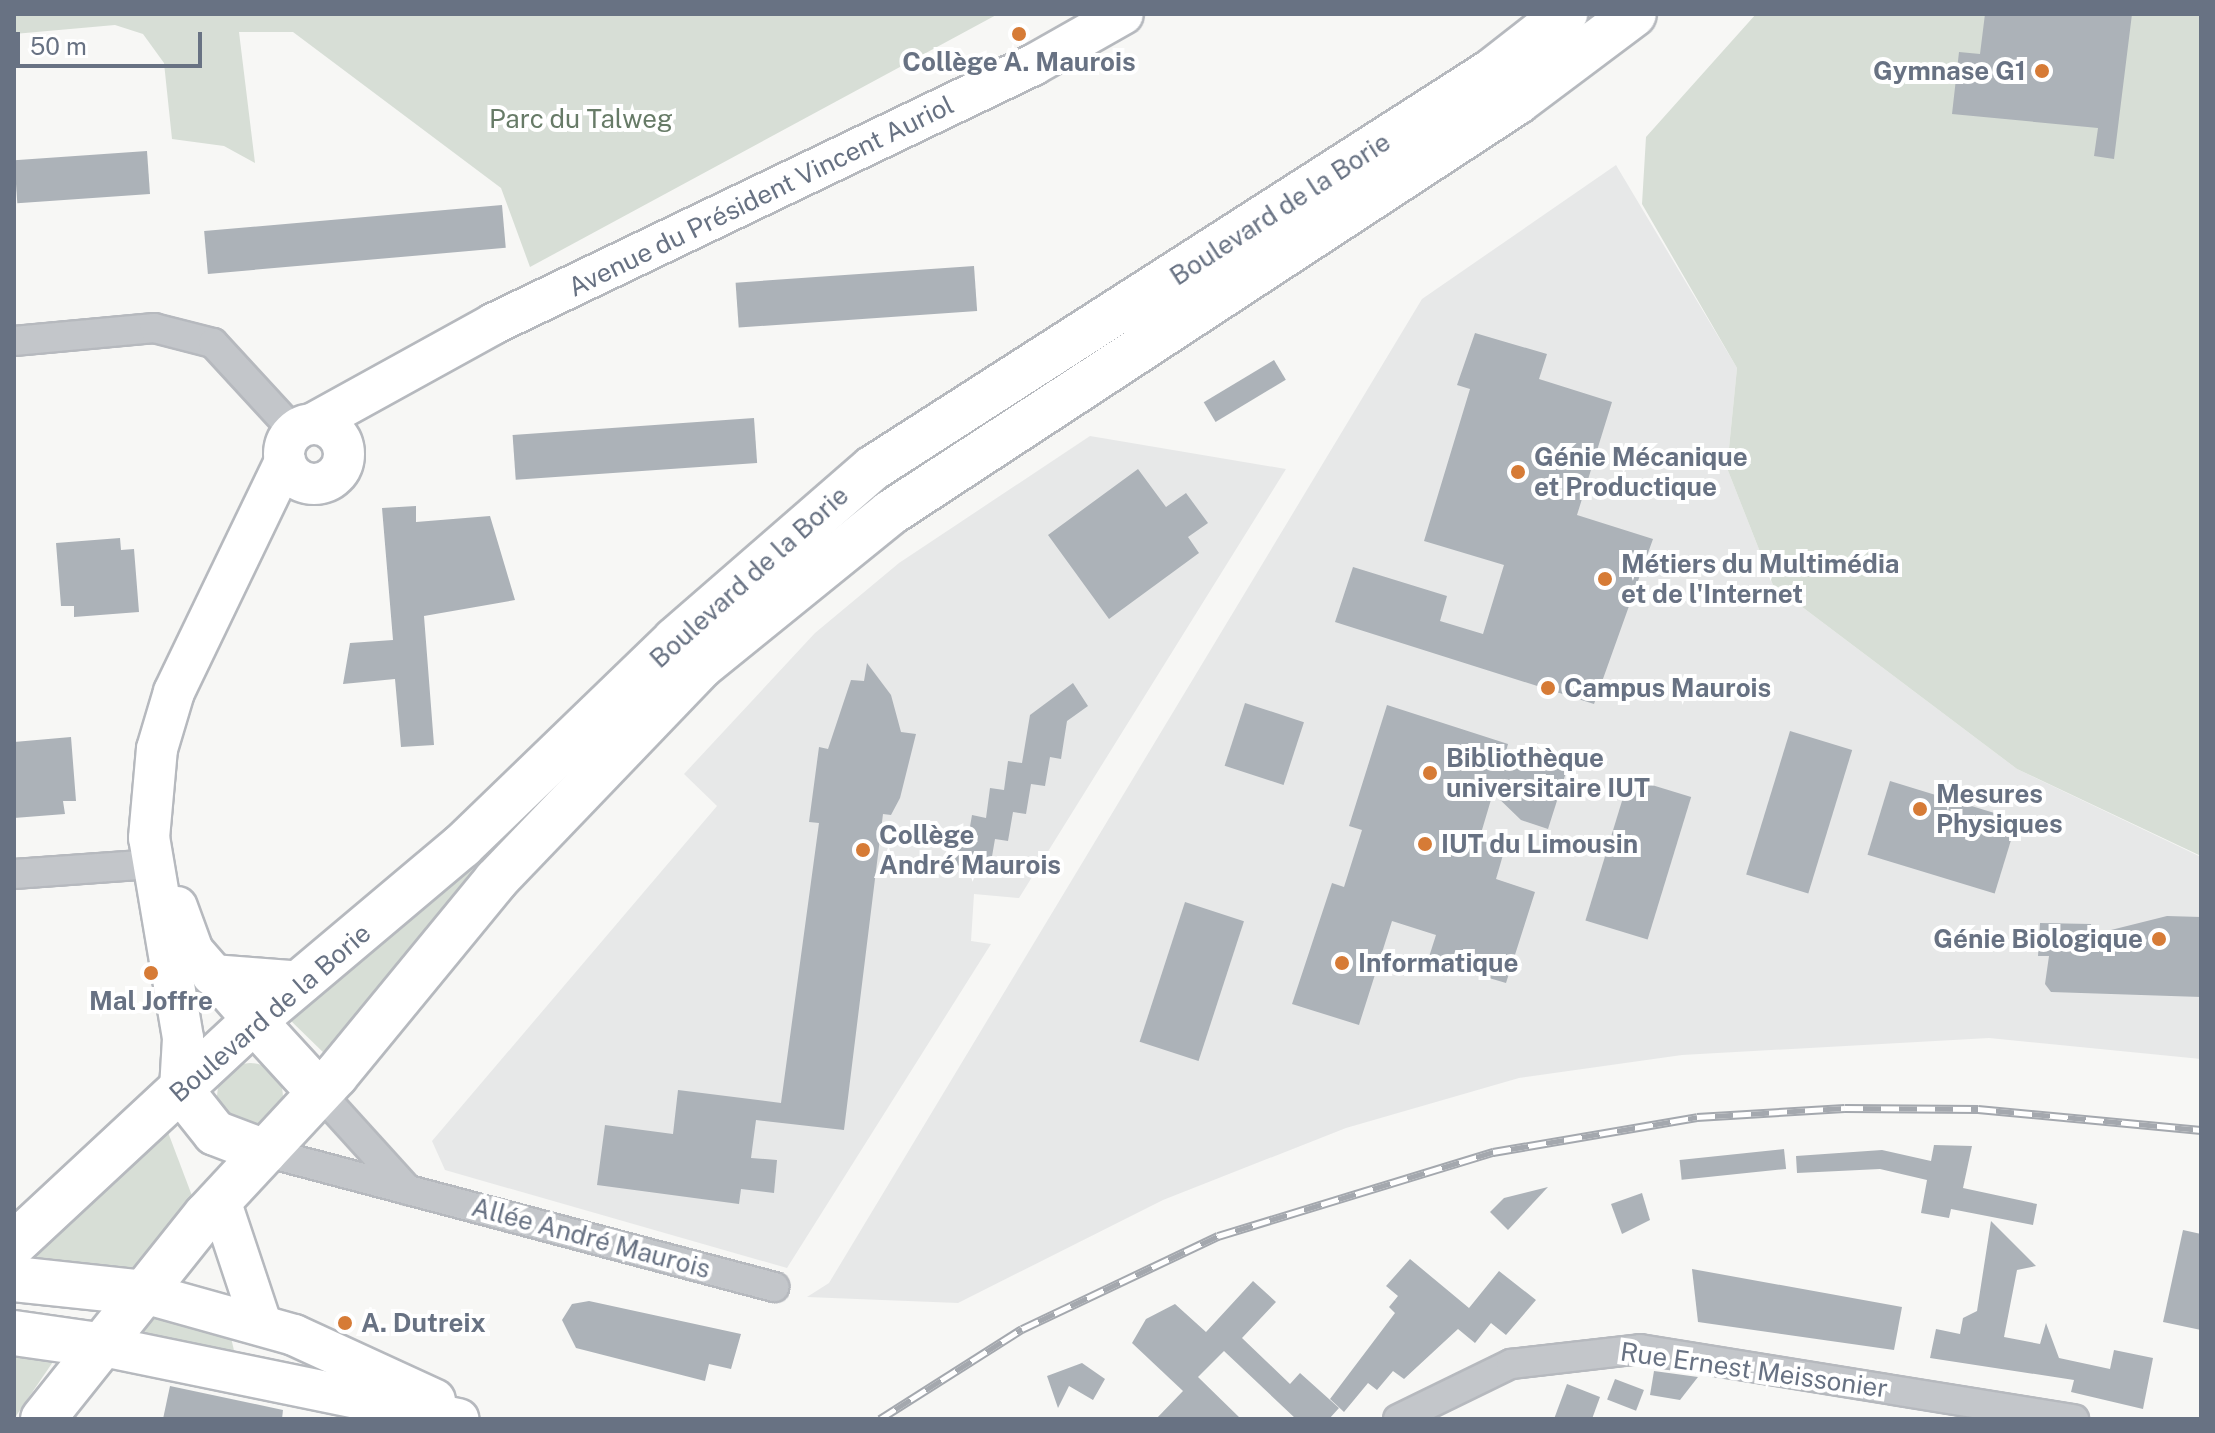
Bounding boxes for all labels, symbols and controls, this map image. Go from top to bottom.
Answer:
scale bar [20,16,206,66]
marker: Collège A. Maurois [1010,25,1028,43]
text: 50 m [30,32,87,60]
place label: Collège A. Maurois [902,46,1136,78]
place label: Gymnase G1 [1873,55,2026,87]
marker: Gymnase G1 [2033,62,2051,80]
street label: Avenue du Président Vincent Auriol [563,89,959,303]
park label: Parc du Talweg [489,103,673,135]
street label: Boulevard de la Borie [1164,126,1396,292]
place label: Génie Mécanique et Productique [1534,441,1748,502]
marker: Génie Mécanique et Productique [1509,463,1527,481]
street label: Boulevard de la Borie [643,480,855,674]
place label: Métiers du Multimédia et de l'Internet [1621,548,1900,610]
marker: Métiers du Multimédia et de l'Internet [1596,570,1614,588]
place label: Campus Maurois [1564,672,1771,704]
marker: Campus Maurois [1539,679,1557,697]
place label: Bibliothèque universitaire IUT [1446,742,1650,804]
marker: Bibliothèque universitaire IUT [1421,764,1439,782]
place label: Mesures Physiques [1936,778,2063,840]
marker: Mesures Physiques [1911,800,1929,818]
place label: Collège André Maurois [879,819,1061,880]
place label: IUT du Limousin [1441,828,1638,860]
marker: IUT du Limousin [1416,835,1434,853]
marker: Collège André Maurois [854,841,872,859]
street label: Boulevard de la Borie [163,917,377,1109]
place label: Génie Biologique [1933,923,2143,955]
marker: Génie Biologique [2150,930,2168,948]
place label: Informatique [1358,947,1519,979]
marker: Informatique [1333,954,1351,972]
marker: Mal Joffre [142,964,160,982]
place label: Mal Joffre [89,985,213,1017]
street label: Allée André Maurois [468,1191,714,1285]
place label: A. Dutreix [361,1307,486,1339]
marker: A. Dutreix [336,1314,354,1332]
street label: Rue Ernest Meissonier [1618,1336,1890,1404]

